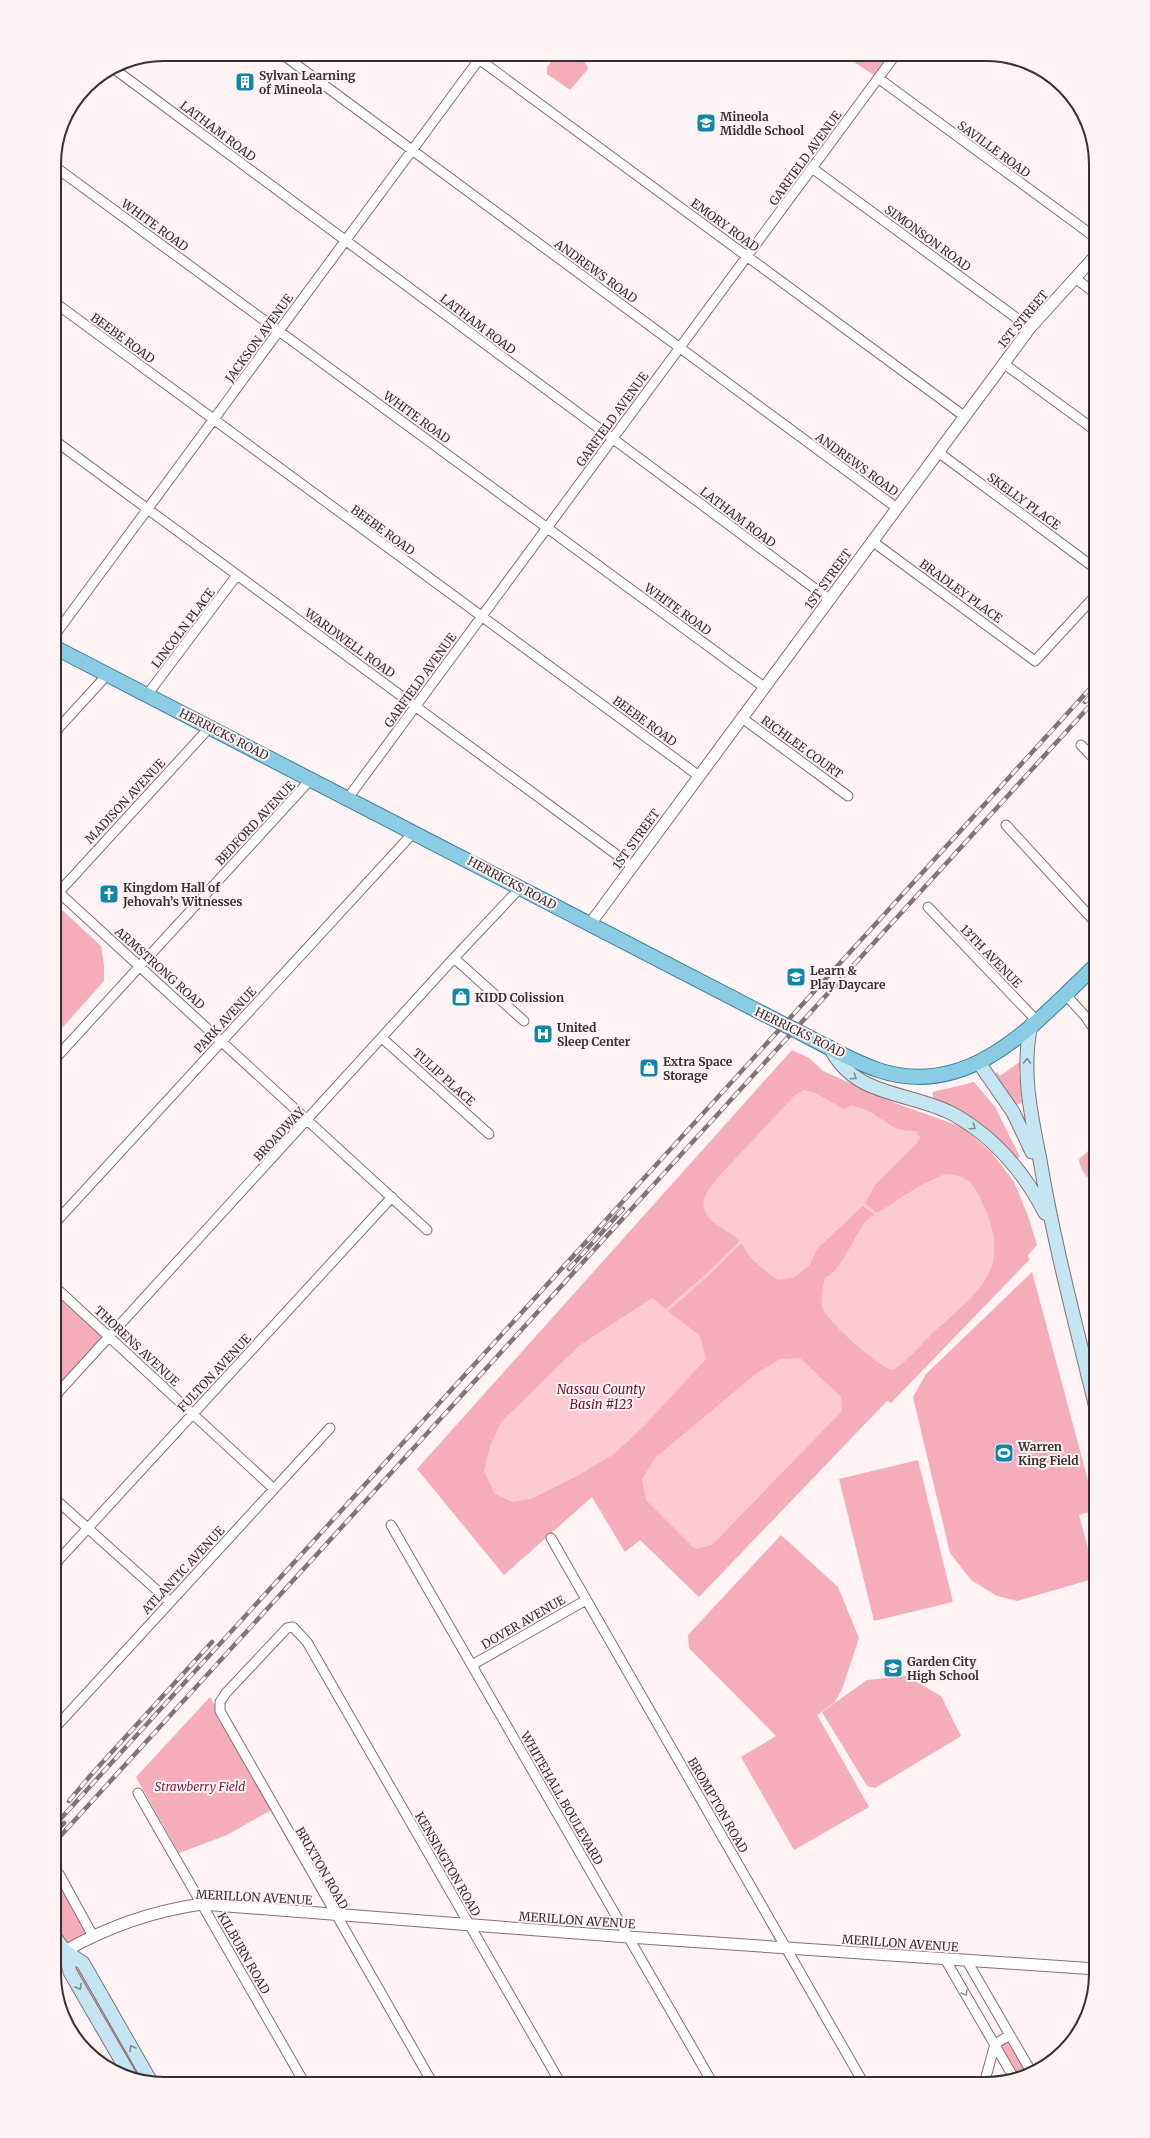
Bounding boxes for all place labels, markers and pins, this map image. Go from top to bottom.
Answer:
place label: Sylvan Learning of Mineola [259,68,356,97]
building icon: Sylvan Learning of Mineola [234,71,256,93]
place label: Mineola Middle School [720,109,804,138]
school or university icon: Mineola Middle School [695,112,717,134]
place label: Kingdom Hall of Jehovah’s Witnesses [122,880,243,909]
church icon: Kingdom Hall of Jehovah’s Witnesses [98,883,120,905]
place label: Learn & Play Daycare [810,963,886,992]
school or university icon: Learn & Play Daycare [785,966,807,988]
shop icon: KIDD Colission [450,986,472,1008]
place label: KIDD Colission [475,990,564,1005]
place label: United Sleep Center [557,1020,631,1049]
hospital icon: United Sleep Center [532,1023,554,1045]
place label: Extra Space Storage [663,1054,733,1083]
shop icon: Extra Space Storage [638,1057,660,1079]
place label: Warren King Field [1017,1439,1079,1468]
sports icon: Warren King Field [993,1442,1015,1464]
place label: Garden City High School [907,1654,979,1683]
school or university icon: Garden City High School [882,1657,904,1679]

